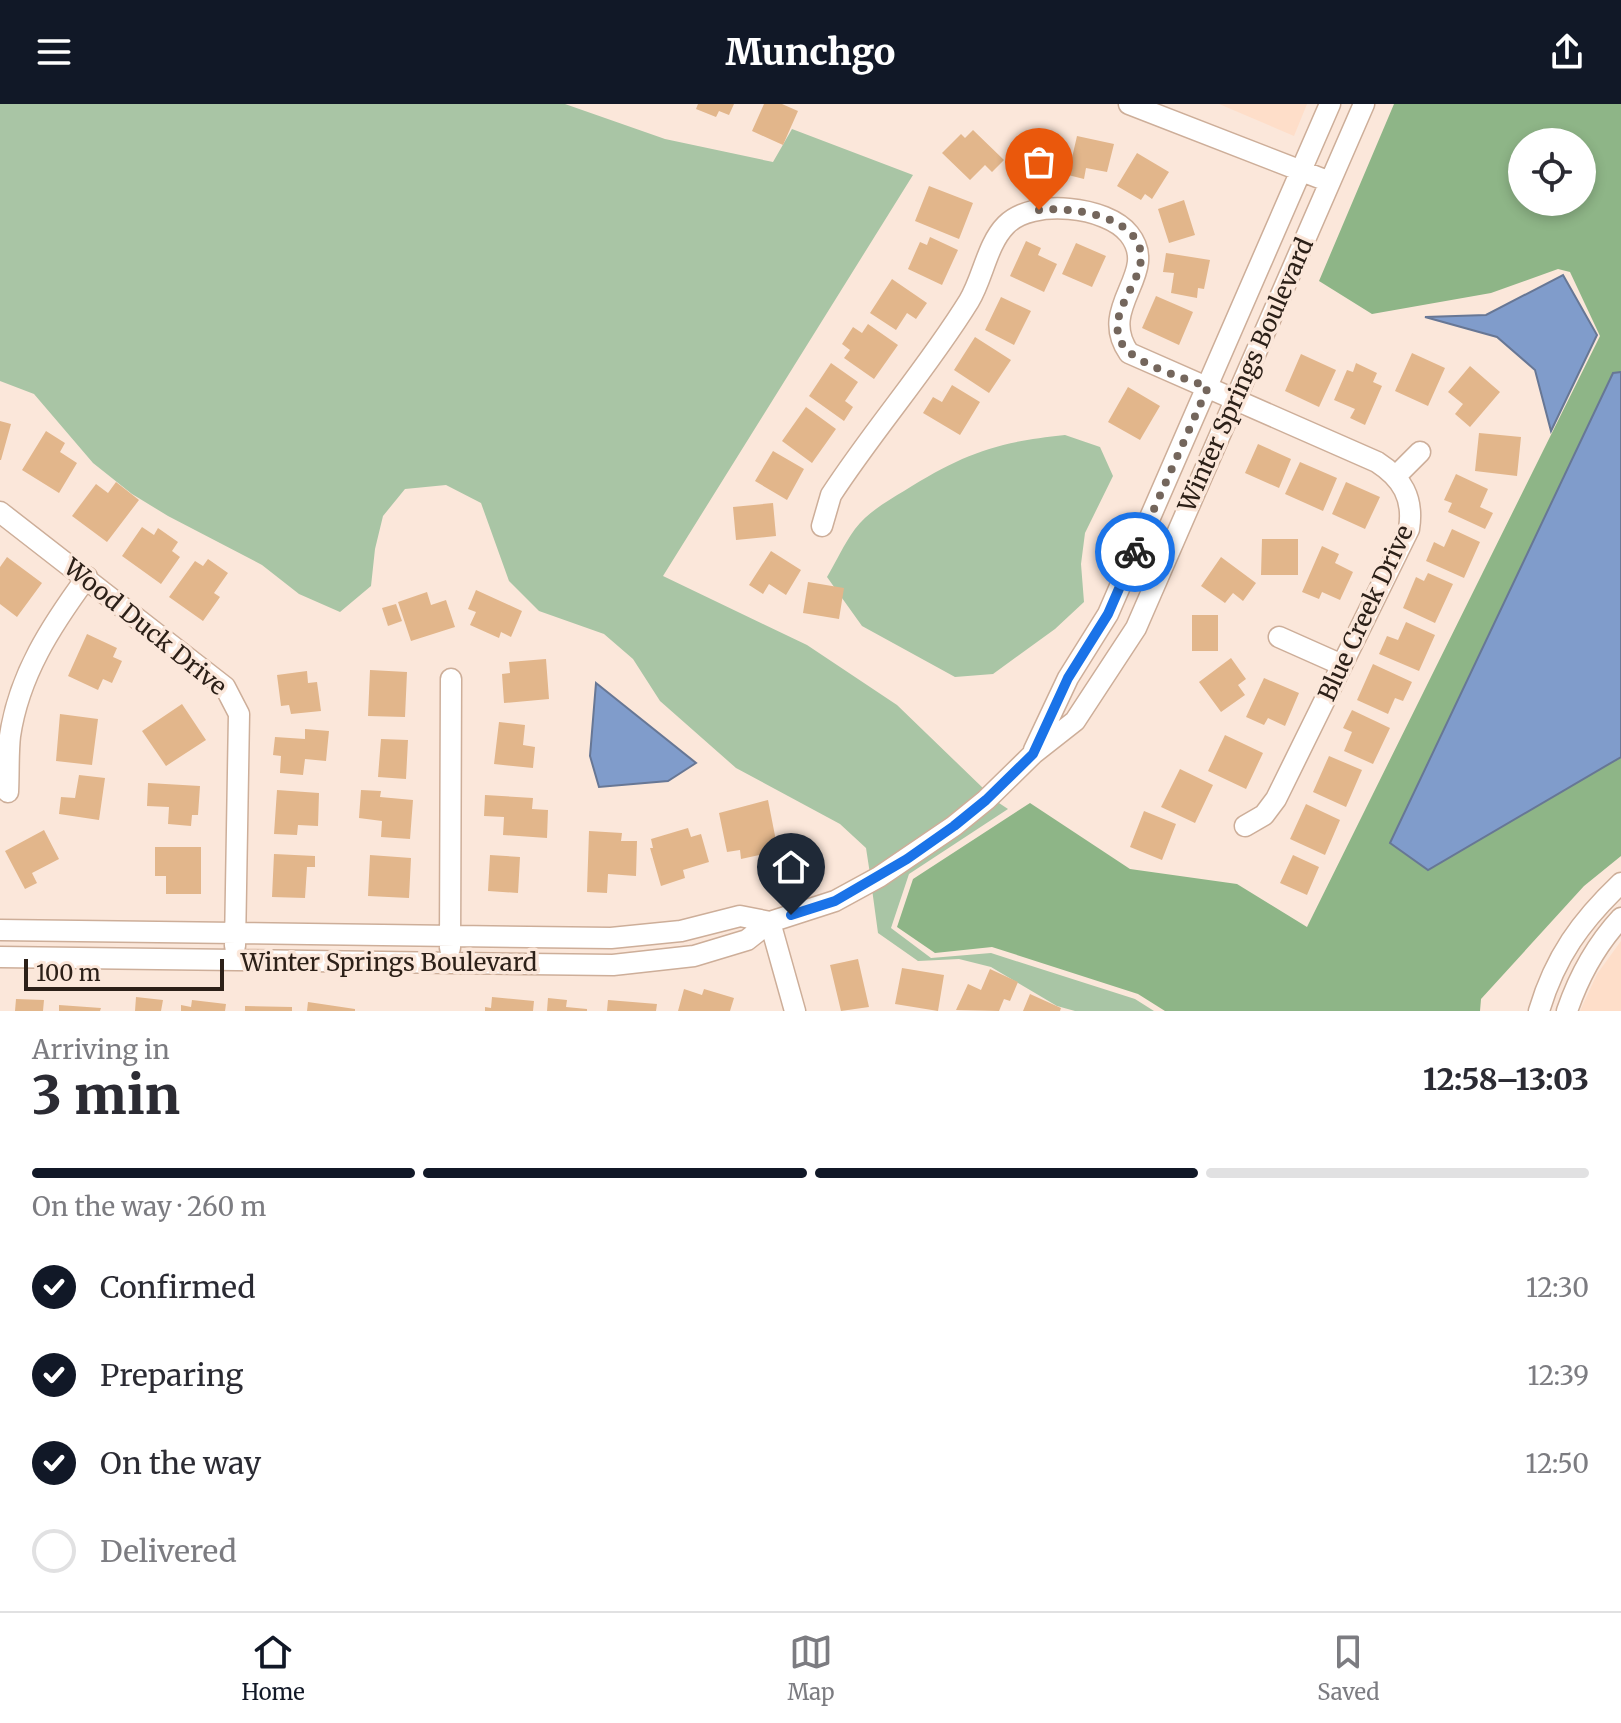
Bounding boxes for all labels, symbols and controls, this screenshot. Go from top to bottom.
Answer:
icon: menu [32,30,76,74]
text: Munchgo [726,30,895,75]
icon: share [1545,30,1589,74]
pin [1005,128,1073,210]
map controls [1508,128,1596,216]
button: locate [1508,128,1596,216]
icon: bag [1017,140,1061,184]
street label: Winter Springs Boulevard [1171,233,1320,517]
courier [1095,512,1175,592]
street label: Blue Creek Drive [1311,520,1420,706]
icon: bike [1113,530,1157,574]
street label: Wood Duck Drive [57,551,233,702]
pin [757,833,825,915]
icon: home [769,845,813,889]
street label: Winter Springs Boulevard [240,947,537,978]
scale bar [24,955,224,991]
text: 100 m [36,959,101,987]
text: Arriving in [32,1033,170,1066]
text: 12:58–13:03 [1423,1060,1589,1098]
text: 3 min [32,1063,180,1128]
text: On the way · 260 m [32,1190,266,1223]
icon: check [32,1265,76,1309]
text: Confirmed [100,1268,255,1306]
text: 12:30 [1526,1271,1589,1304]
icon: check [32,1353,76,1397]
text: Preparing [100,1356,243,1394]
text: 12:39 [1527,1359,1589,1392]
icon: check [32,1441,76,1485]
text: On the way [100,1444,261,1482]
text: 12:50 [1525,1447,1589,1480]
text: Delivered [100,1532,237,1570]
tab: Home [241,1630,305,1706]
tab: Map [788,1630,834,1706]
tab: Saved [1317,1630,1380,1706]

